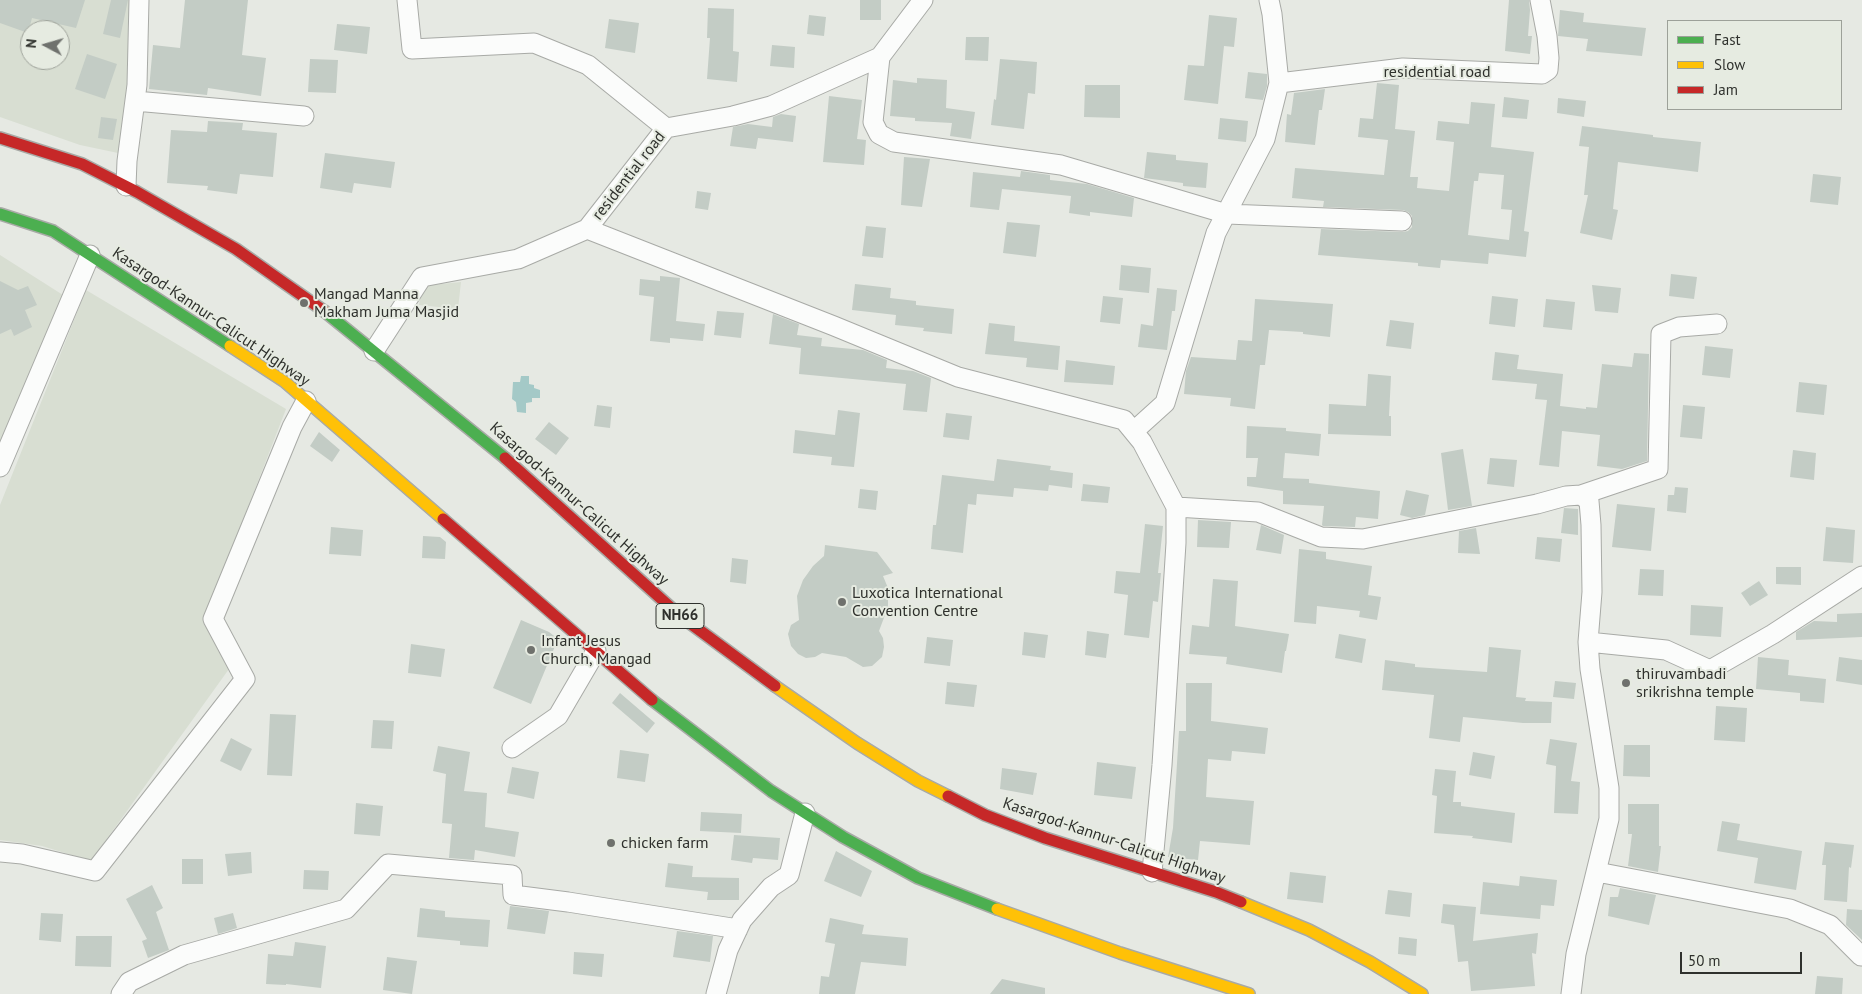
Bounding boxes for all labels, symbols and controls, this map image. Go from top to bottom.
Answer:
north arrow [20,20,70,70]
legend [1667,20,1842,110]
text: Fast [1714,30,1741,49]
text: N [22,38,41,49]
text: Slow [1714,55,1745,74]
street label: residential road [1383,62,1491,82]
text: Jam [1714,80,1738,99]
street label: residential road [588,128,670,224]
street label: Kasargod-Kannur-Calicut Highway [109,244,313,390]
place label: Mangad Manna Makham Juma Masjid [314,284,459,322]
marker: Mangad Manna Makham Juma Masjid [298,297,310,309]
street label: Kasargod-Kannur-Calicut Highway [486,418,672,590]
place label: Luxotica International Convention Centre [852,583,1003,621]
marker: Luxotica International Convention Centre [836,596,848,608]
road number: NH66 [656,604,704,628]
place label: Infant Jesus Church, Mangad [541,631,651,669]
marker: Infant Jesus Church, Mangad [525,644,537,656]
place label: thiruvambadi srikrishna temple [1636,664,1754,702]
marker: thiruvambadi srikrishna temple [1620,677,1632,689]
street label: Kasargod-Kannur-Calicut Highway [1000,794,1228,888]
place label: chicken farm [621,833,709,853]
marker: chicken farm [605,837,617,849]
scale bar [1682,942,1804,974]
text: 50 m [1688,951,1721,970]

